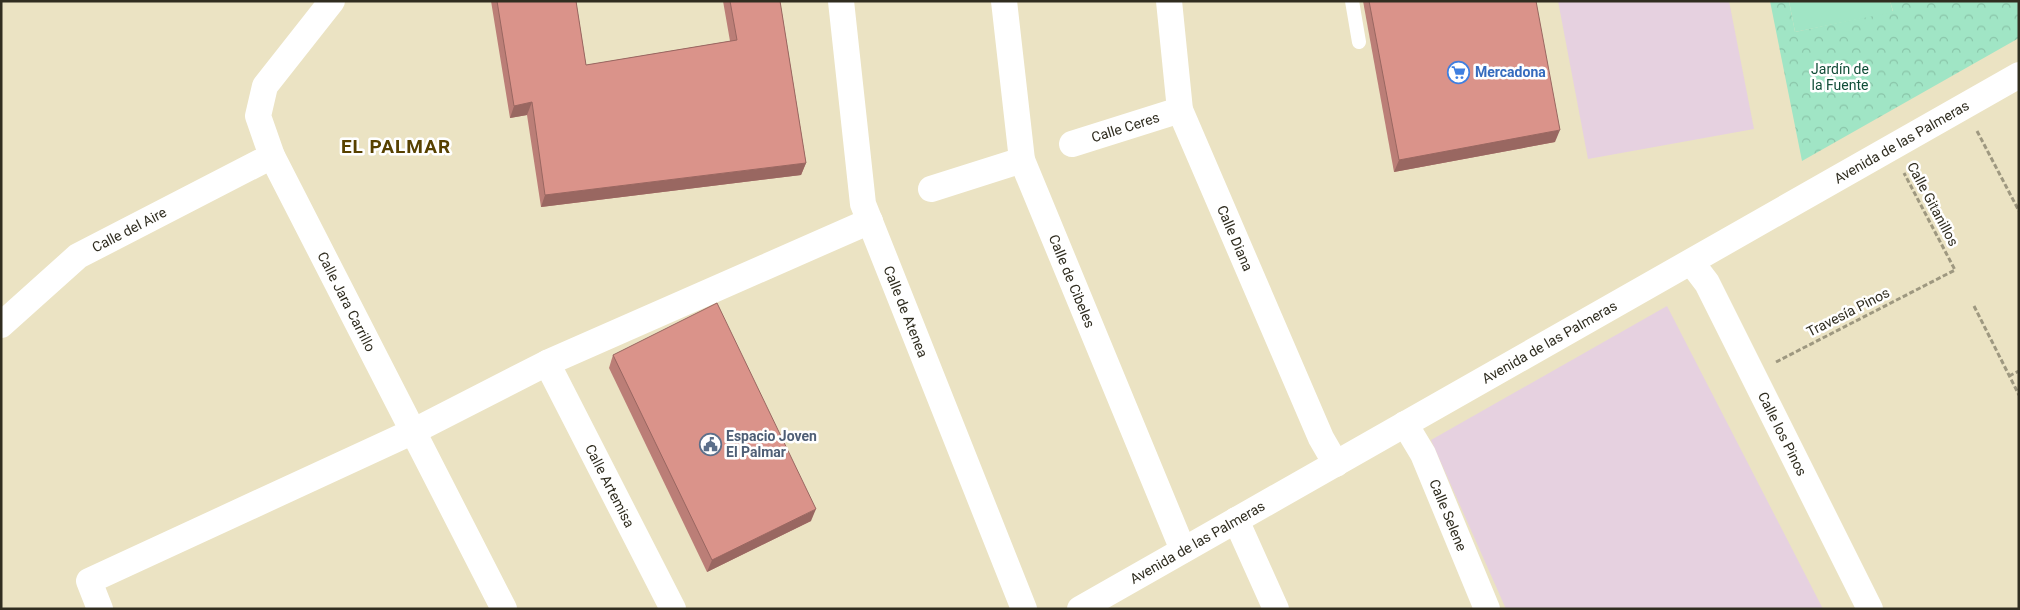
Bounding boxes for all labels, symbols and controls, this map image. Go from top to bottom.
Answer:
supermarket icon: Mercadona [1447,60,1471,84]
park label: Jardín de la Fuente [1811,61,1869,93]
place label: Mercadona [1475,64,1546,80]
street label: Avenida de las Palmeras [1831,97,1972,187]
street label: Calle Ceres [1089,109,1161,145]
district label: EL PALMAR [341,135,451,158]
street label: Calle Gitanillos [1904,159,1962,249]
street label: Calle Diana [1214,203,1256,273]
street label: Calle del Aire [89,204,169,255]
street label: Calle de Cibeles [1046,232,1098,330]
street label: Calle Jara Carrillo [314,249,379,354]
street label: Calle de Atenea [880,264,931,360]
street label: Travesía Pinos [1804,284,1892,340]
street label: Avenida de las Palmeras [1479,297,1620,387]
street label: Calle los Pinos [1755,389,1810,478]
place label: Espacio Joven El Palmar [726,428,817,460]
public building icon: Espacio Joven El Palmar [698,432,722,456]
street label: Calle Artemisa [582,442,638,530]
street label: Calle Selene [1426,477,1470,553]
street label: Avenida de las Palmeras [1127,498,1268,587]

